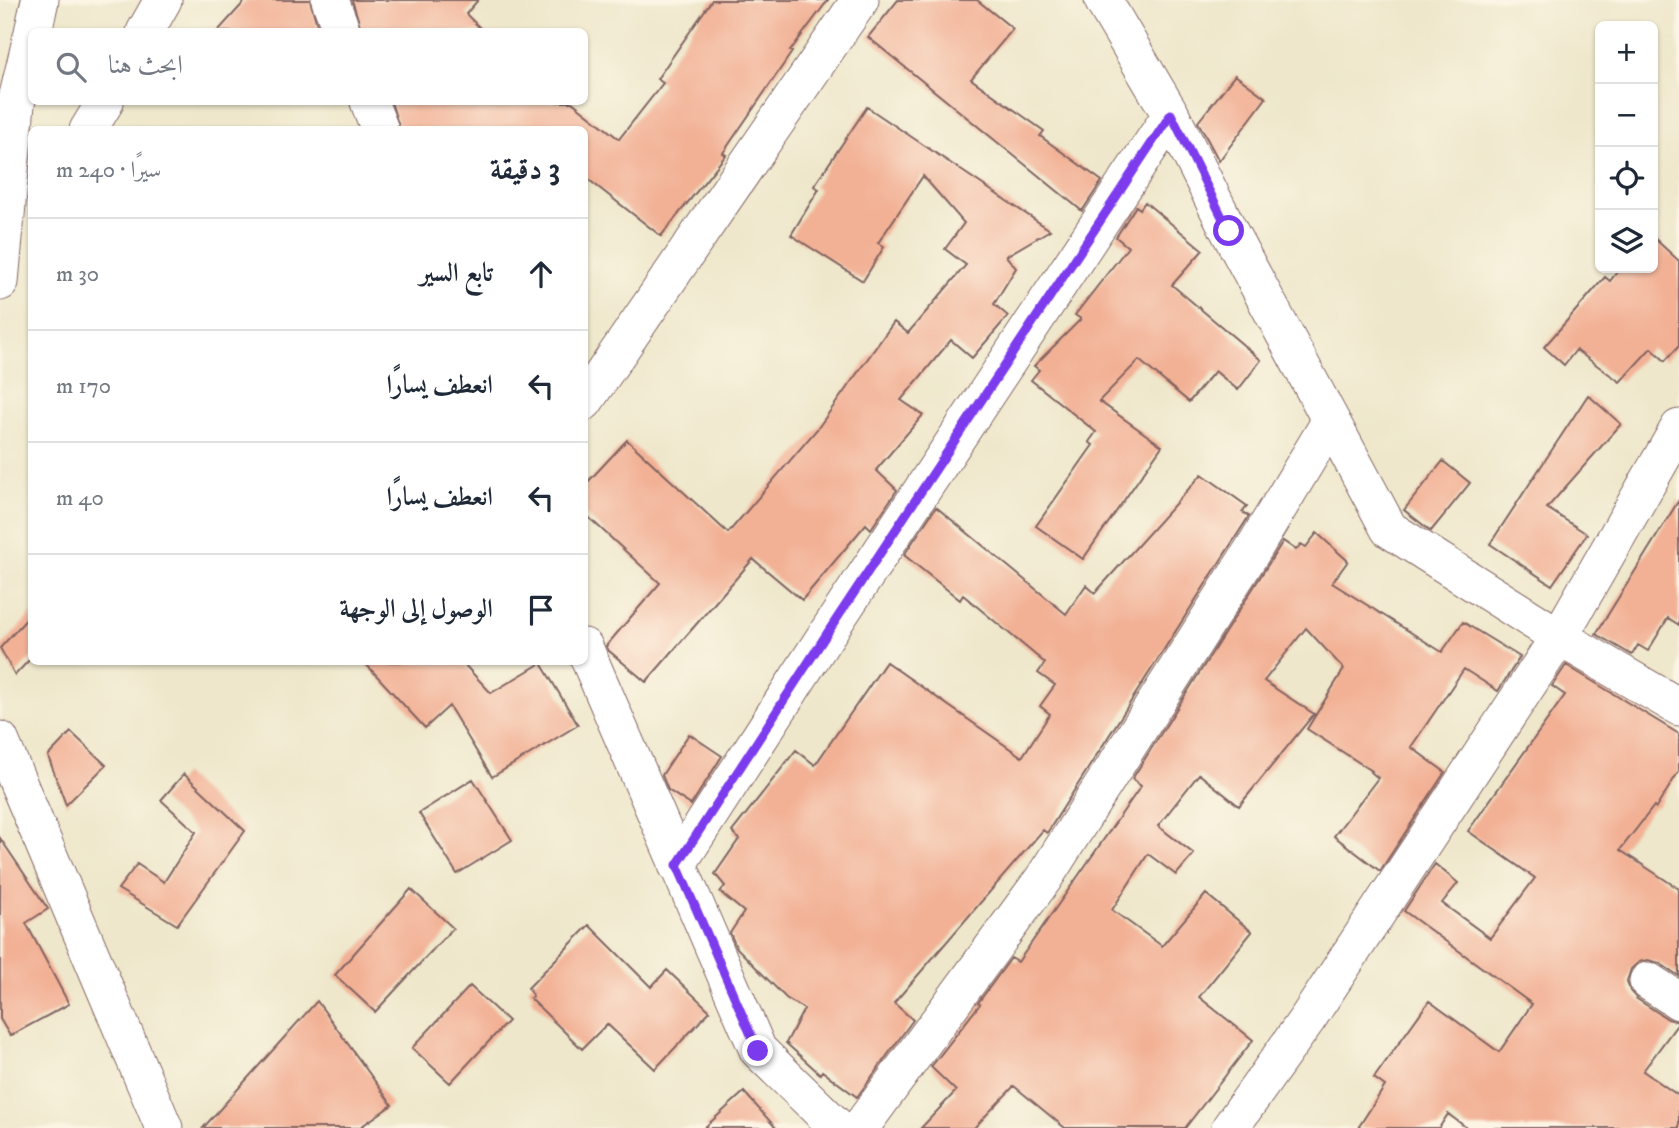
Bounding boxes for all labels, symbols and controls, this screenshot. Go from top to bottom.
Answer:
map controls [1595,21,1658,273]
button: + [1595,21,1658,84]
search box [28,28,588,105]
icon: search [52,48,90,86]
text: ابحث هنا [108,49,183,82]
button: − [1595,84,1658,147]
button: locate [1595,147,1658,210]
text: 3 دقيقة [490,152,560,189]
text: سيرًا · 240 m [56,156,161,185]
button: layers [1595,210,1658,273]
route start [1213,215,1244,246]
icon: ahead [522,255,560,293]
text: تابع السير [420,257,493,290]
text: 30 m [56,260,99,289]
icon: left [522,367,560,405]
text: انعطف يسارًا [386,369,493,402]
text: 170 m [56,372,111,401]
icon: left [522,479,560,517]
text: انعطف يسارًا [386,481,493,514]
text: 40 m [56,484,104,513]
icon: arrive [522,591,560,629]
text: الوصول إلى الوجهة [339,593,493,626]
route end [742,1035,773,1066]

